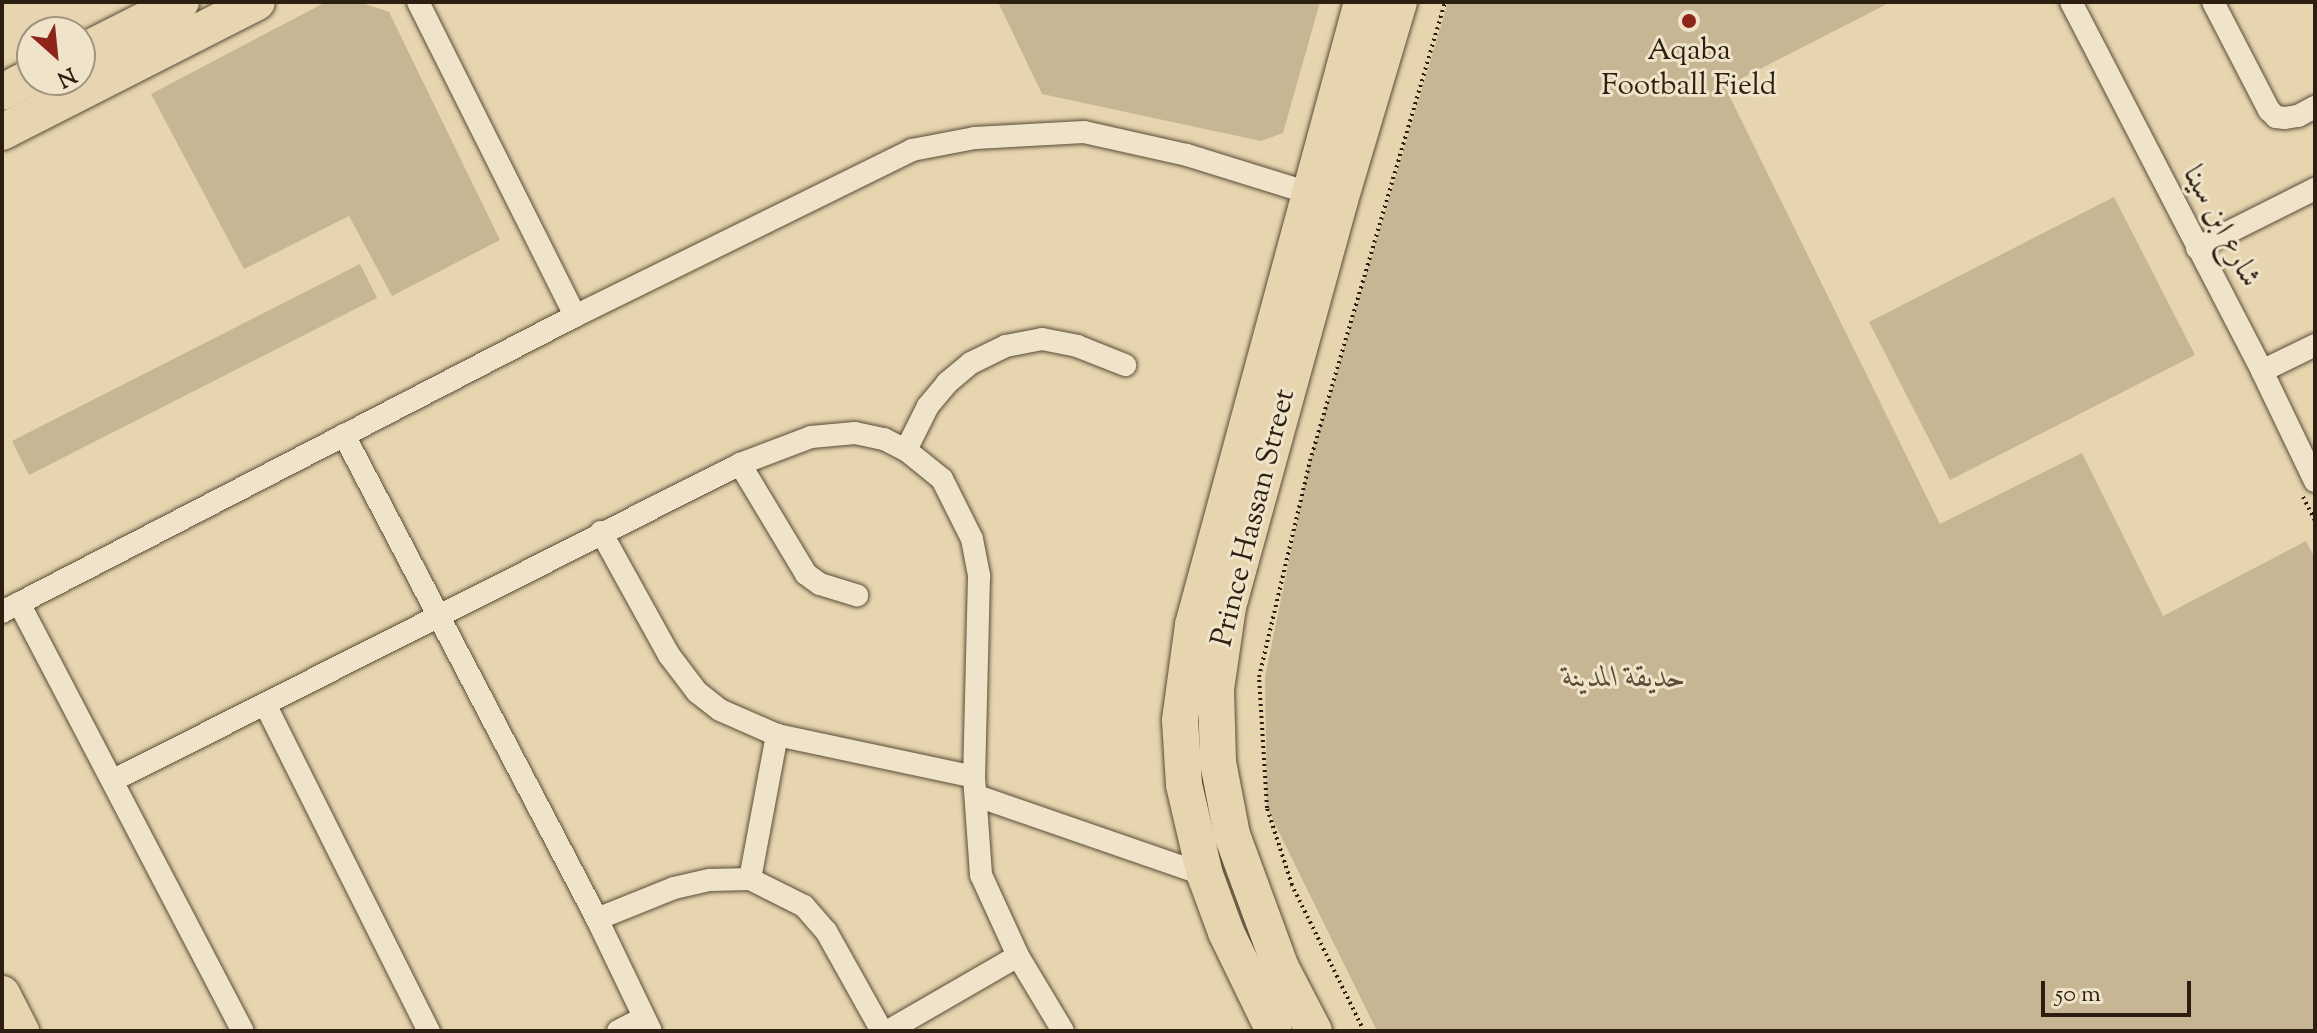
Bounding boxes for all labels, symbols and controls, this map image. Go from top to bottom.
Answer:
marker: Aqaba Football Field [1680,12,1698,30]
north arrow [16,16,96,96]
place label: Aqaba Football Field [1601,34,1777,104]
text: N [51,57,81,94]
street label: شارع ابن سينا [2173,160,2267,294]
street label: Prince Hassan Street [1206,385,1304,651]
park label: حديقة المدينة [1562,661,1686,697]
scale bar [2045,965,2195,1015]
text: 50 m [2055,978,2101,1012]

